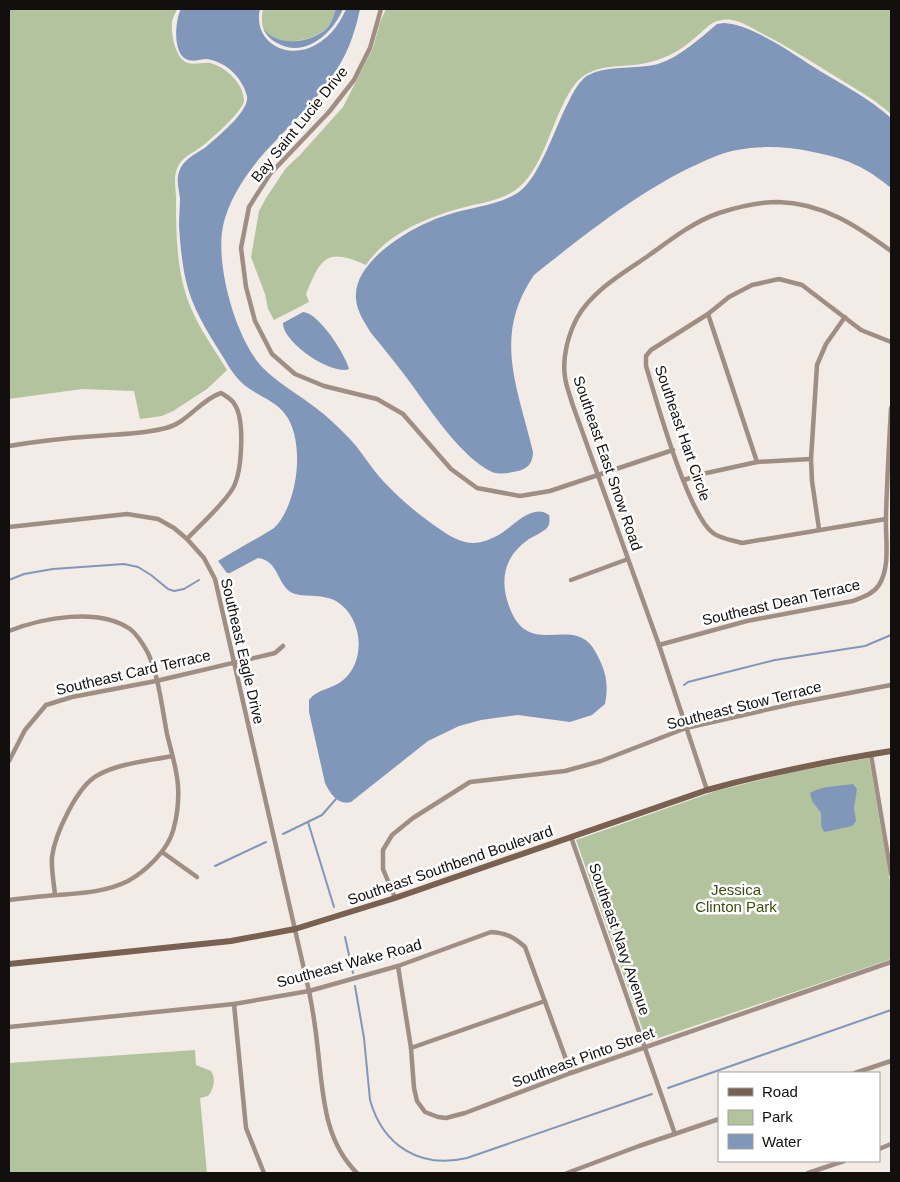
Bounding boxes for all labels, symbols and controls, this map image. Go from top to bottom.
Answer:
street label: Bay Saint Lucie Drive [247,63,351,185]
street label: Southeast Hart Circle [652,363,714,503]
street label: Southeast East Snow Road [570,374,646,552]
street label: Southeast Eagle Drive [218,576,268,726]
street label: Southeast Dean Terrace [700,576,862,628]
street label: Southeast Card Terrace [54,646,212,698]
street label: Southeast Stow Terrace [665,678,823,732]
street label: Southeast Southbend Boulevard [345,822,555,908]
street label: Southeast Navy Avenue [586,861,654,1017]
park label: Jessica Clinton Park [695,881,777,915]
street label: Southeast Wake Road [275,935,423,991]
street label: Southeast Pinto Street [510,1023,657,1091]
legend [718,1072,880,1162]
text: Road [762,1083,798,1100]
text: Park [762,1108,793,1125]
text: Water [762,1133,801,1150]

